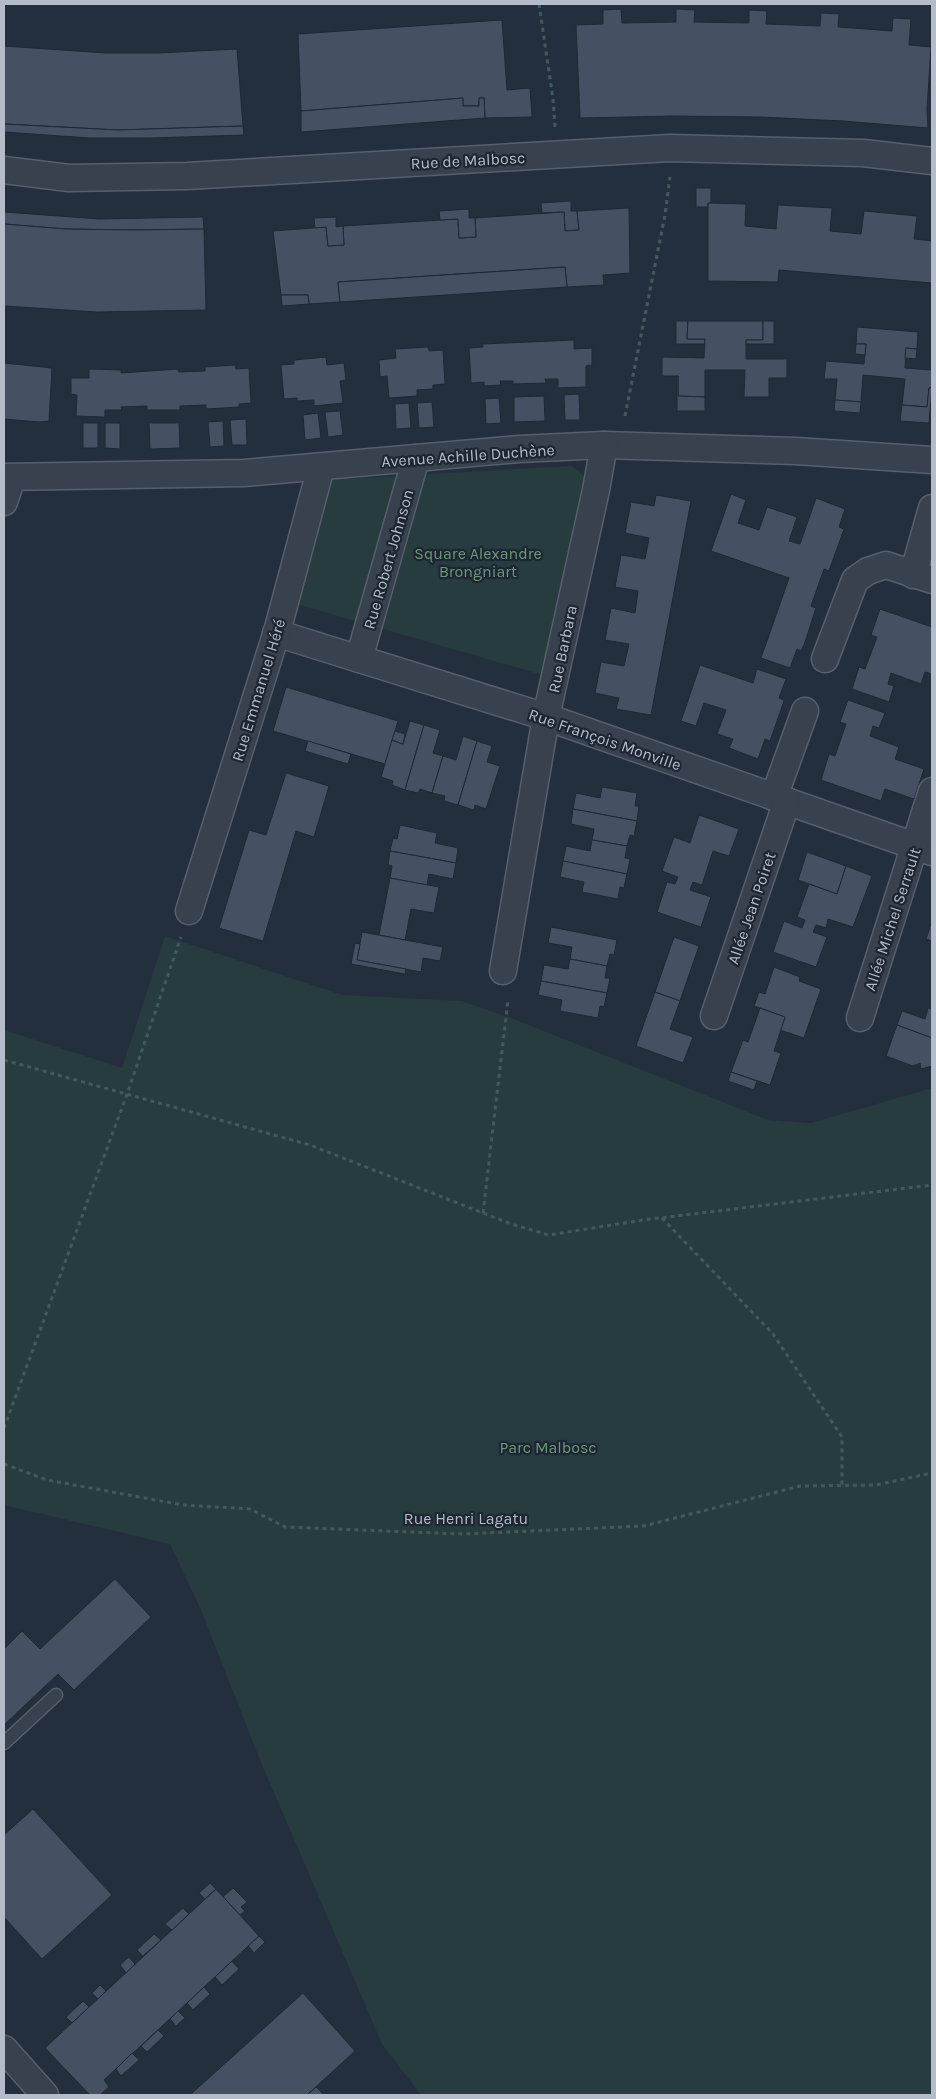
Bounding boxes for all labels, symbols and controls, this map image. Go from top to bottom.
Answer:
street label: Rue de Malbosc [410,148,526,173]
street label: Avenue Achille Duchène [381,440,555,471]
street label: Rue Robert Johnson [359,487,418,631]
park label: Square Alexandre Brongniart [414,544,542,581]
street label: Rue Barbara [544,604,581,695]
street label: Rue Emmanuel Héré [228,617,289,764]
street label: Rue François Monville [526,704,684,775]
street label: Allée Michel Serrault [860,845,925,993]
street label: Allée Jean Poiret [723,849,780,967]
park label: Parc Malbosc [499,1438,597,1457]
street label: Rue Henri Lagatu [404,1509,528,1528]

